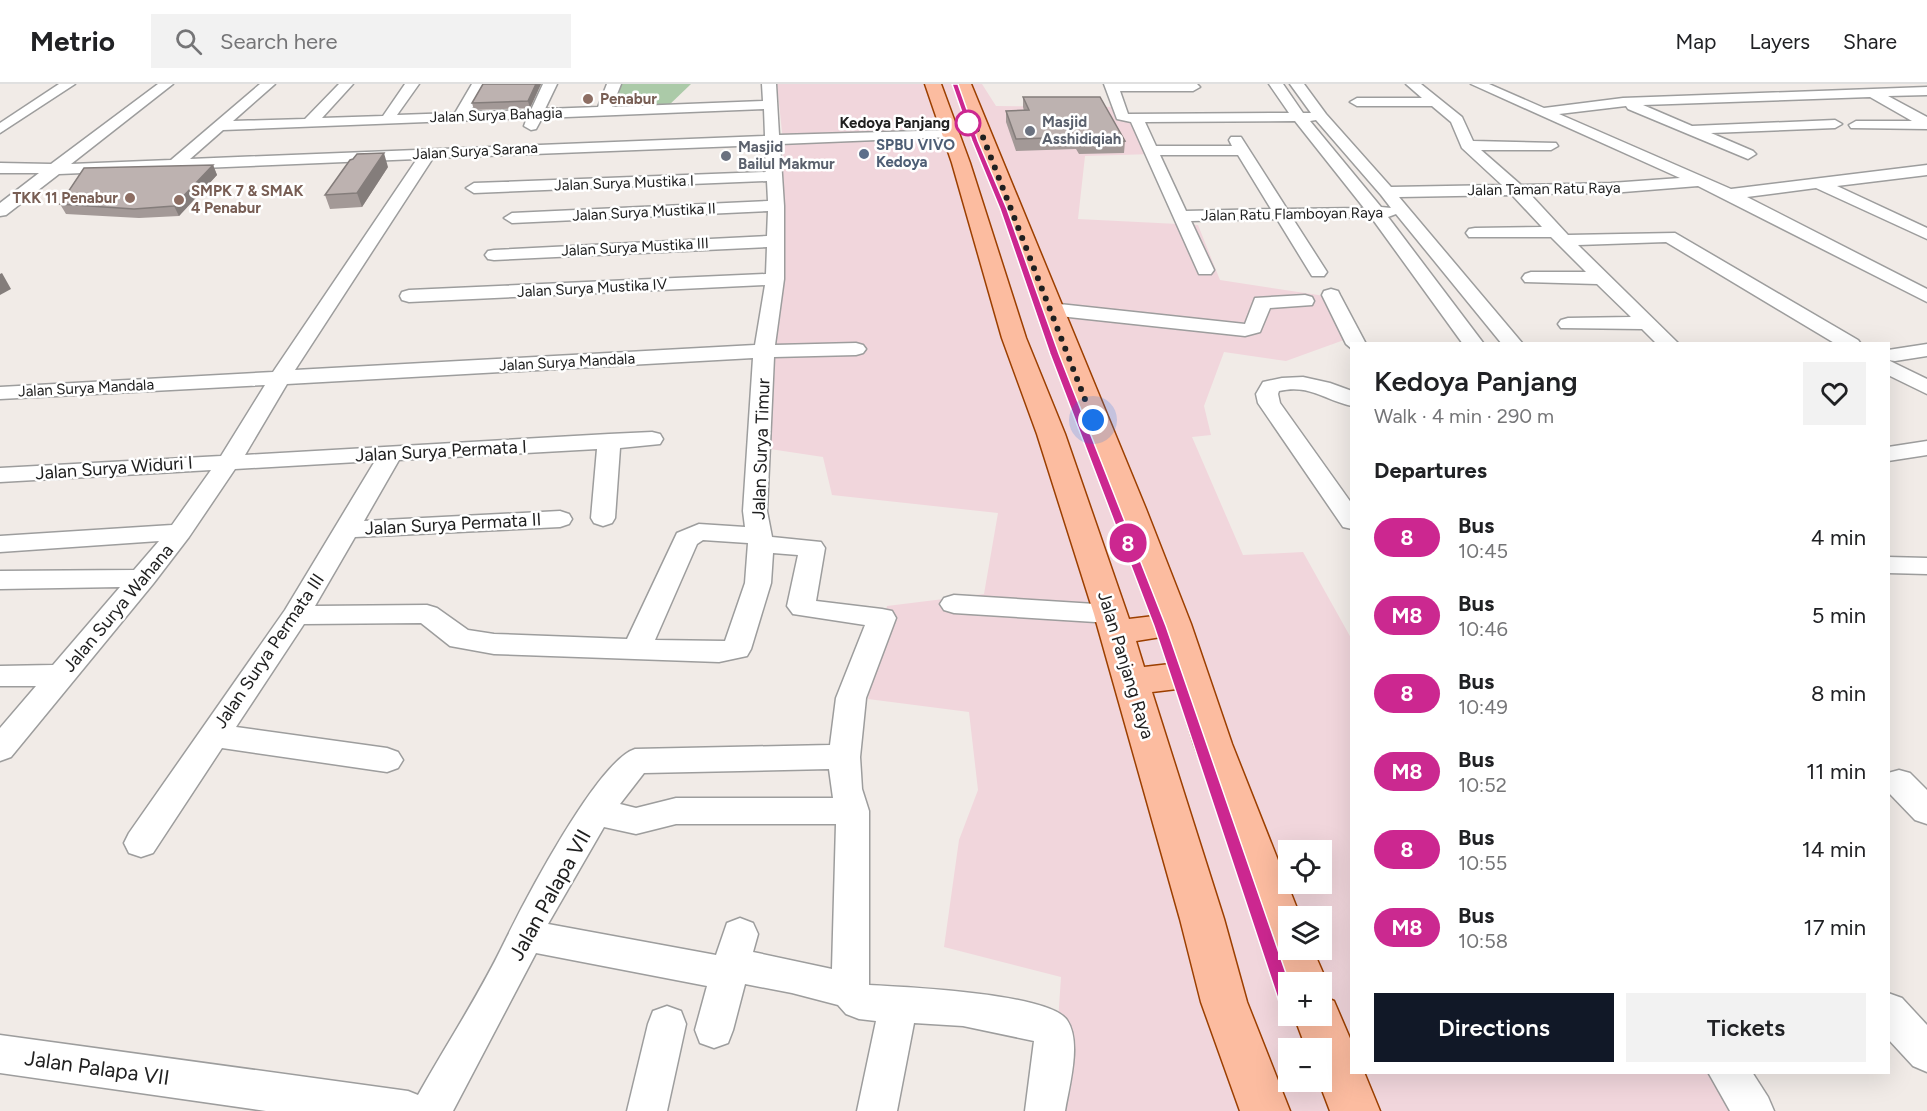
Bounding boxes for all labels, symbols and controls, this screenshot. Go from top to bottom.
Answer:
search box [151,14,571,68]
text: Metrio [30,24,115,58]
icon: search [172,25,205,58]
text: Search here [220,28,338,55]
text: Map [1676,29,1716,54]
text: Layers [1749,29,1810,54]
text: Share [1843,29,1897,54]
place label: Penabur [600,90,657,108]
marker: Penabur [581,92,595,106]
street label: Jalan Surya Bahagia [429,104,563,126]
marker: Kedoya Panjang [955,110,981,136]
place label: Masjid Asshidiqiah [1042,113,1121,148]
place label: Kedoya Panjang [840,114,950,132]
marker: Masjid Asshidiqiah [1023,124,1037,138]
place label: SPBU VIVO Kedoya [876,136,955,171]
place label: Masjid Bailul Makmur [738,138,835,173]
street label: Jalan Surya Sarana [412,139,538,163]
marker: SPBU VIVO Kedoya [857,147,871,161]
marker: Masjid Bailul Makmur [719,149,733,163]
street label: Jalan Surya Mustika I [554,172,694,194]
street label: Jalan Taman Ratu Raya [1467,179,1621,199]
place label: SMPK 7 & SMAK 4 Penabur [191,182,303,217]
place label: TKK 11 Penabur [13,189,118,207]
marker: TKK 11 Penabur [123,191,137,205]
marker: SMPK 7 & SMAK 4 Penabur [172,193,186,207]
street label: Jalan Surya Mustika II [572,199,716,225]
street label: Jalan Ratu Flamboyan Raya [1201,203,1383,225]
street label: Jalan Surya Mustika III [561,234,709,260]
street label: Jalan Surya Mustika IV [517,275,668,301]
street label: Jalan Surya Mandala [499,349,635,375]
button: heart [1803,362,1866,425]
text: Kedoya Panjang [1374,364,1578,398]
street label: Jalan Surya Mandala [18,375,154,401]
street label: Jalan Surya Timur [748,378,774,520]
text: Walk · 4 min · 290 m [1374,404,1554,428]
your location [1078,405,1108,435]
street label: Jalan Surya Permata I [355,436,527,466]
street label: Jalan Surya Widuri I [35,452,193,484]
text: Departures [1374,457,1487,484]
street label: Jalan Surya Permata II [364,508,542,540]
text: Bus [1458,512,1494,539]
line badge: 8 [1108,524,1148,562]
text: 4 min [1811,524,1866,551]
text: 8 [1401,525,1413,550]
text: 8 [1122,531,1134,556]
text: 10:45 [1458,539,1508,563]
street label: Jalan Surya Wahana [58,540,178,676]
street label: Jalan Surya Permata III [209,569,329,733]
street label: Jalan Panjang Raya [1093,588,1159,742]
text: Bus [1458,590,1494,617]
text: 5 min [1812,602,1866,629]
text: M8 [1392,603,1422,628]
text: 10:46 [1458,617,1508,641]
text: Bus [1458,668,1494,695]
text: 8 min [1811,680,1866,707]
text: 8 [1401,681,1413,706]
text: 10:49 [1458,695,1508,719]
text: Bus [1458,746,1494,773]
text: 11 min [1806,758,1866,785]
text: M8 [1392,759,1422,784]
text: 10:52 [1458,773,1507,797]
text: Bus [1458,824,1494,851]
street label: Jalan Palapa VII [503,825,596,965]
text: 14 min [1802,836,1866,863]
text: 8 [1401,837,1413,862]
map controls [1278,840,1332,1092]
button: locate [1278,840,1332,894]
text: 10:55 [1458,851,1507,875]
text: Bus [1458,902,1494,929]
button: layers [1278,906,1332,960]
text: 17 min [1804,914,1866,941]
text: M8 [1392,915,1422,940]
text: 10:58 [1458,929,1508,953]
button: + [1278,972,1332,1026]
button: Directions [1374,993,1614,1062]
button: Tickets [1626,993,1866,1062]
button: − [1278,1038,1332,1092]
street label: Jalan Palapa VII [23,1045,171,1090]

